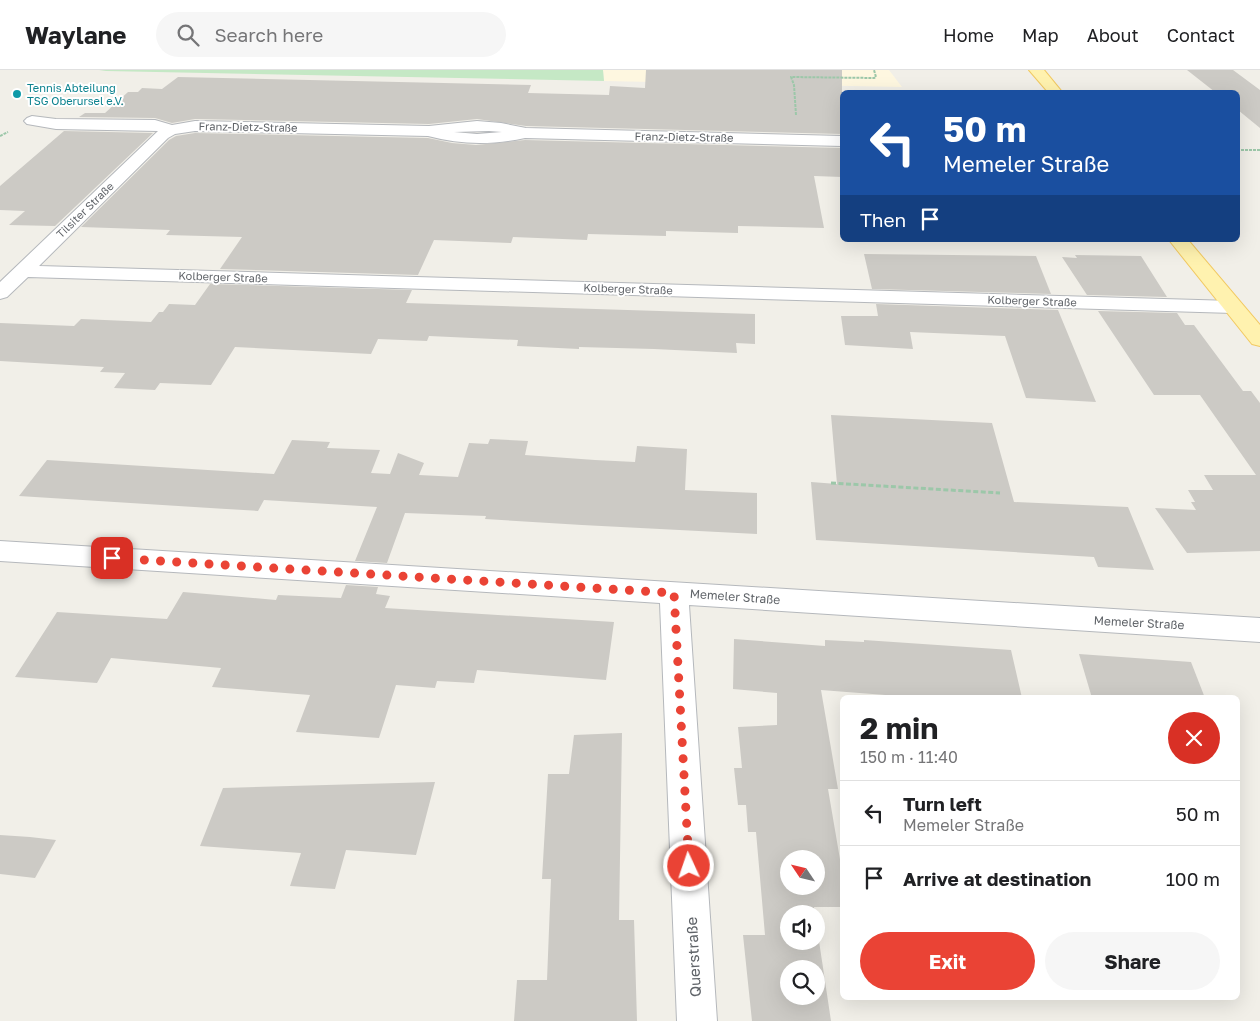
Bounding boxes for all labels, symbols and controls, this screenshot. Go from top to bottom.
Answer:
search box [156,12,506,57]
text: Waylane [25,20,126,49]
icon: search [174,21,202,49]
text: Search here [214,23,323,46]
text: Home [943,24,994,46]
text: Map [1022,24,1059,46]
text: About [1087,24,1139,46]
text: Contact [1167,24,1235,46]
place label: Tennis Abteilung TSG Oberursel e.V. [27,81,124,107]
marker: Tennis Abteilung TSG Oberursel e.V. [11,88,23,100]
text: 50 m [943,108,1026,150]
icon: left [860,110,925,175]
street label: Franz-Dietz-Straße [198,119,298,134]
street label: Franz-Dietz-Straße [634,129,734,144]
text: Memeler Straße [943,150,1109,177]
street label: Tilsiter Straße [53,179,116,240]
icon: arrive [916,205,944,233]
text: Then [860,208,906,231]
street label: Kolberger Straße [178,268,268,285]
street label: Kolberger Straße [583,280,673,297]
street label: Kolberger Straße [987,292,1077,309]
pin [91,537,133,579]
icon: arrive [98,544,126,572]
street label: Memeler Straße [689,586,781,607]
street label: Memeler Straße [1093,613,1185,632]
text: 2 min [860,710,938,746]
button: close [1168,712,1220,764]
text: 150 m · 11:40 [860,747,958,767]
text: Turn left [903,792,982,815]
icon: left [860,799,888,827]
text: 50 m [1176,802,1220,825]
text: Memeler Straße [903,815,1024,835]
position arrow [662,839,714,891]
north arrow [780,850,825,895]
map controls [780,850,825,1005]
icon: arrive [860,864,888,892]
text: Arrive at destination [903,867,1091,890]
text: 100 m [1166,867,1220,890]
button: sound [780,905,825,950]
street label: Querstraße [682,916,704,998]
button: Exit [860,932,1035,990]
button: Share [1045,932,1220,990]
button: search [780,960,825,1005]

